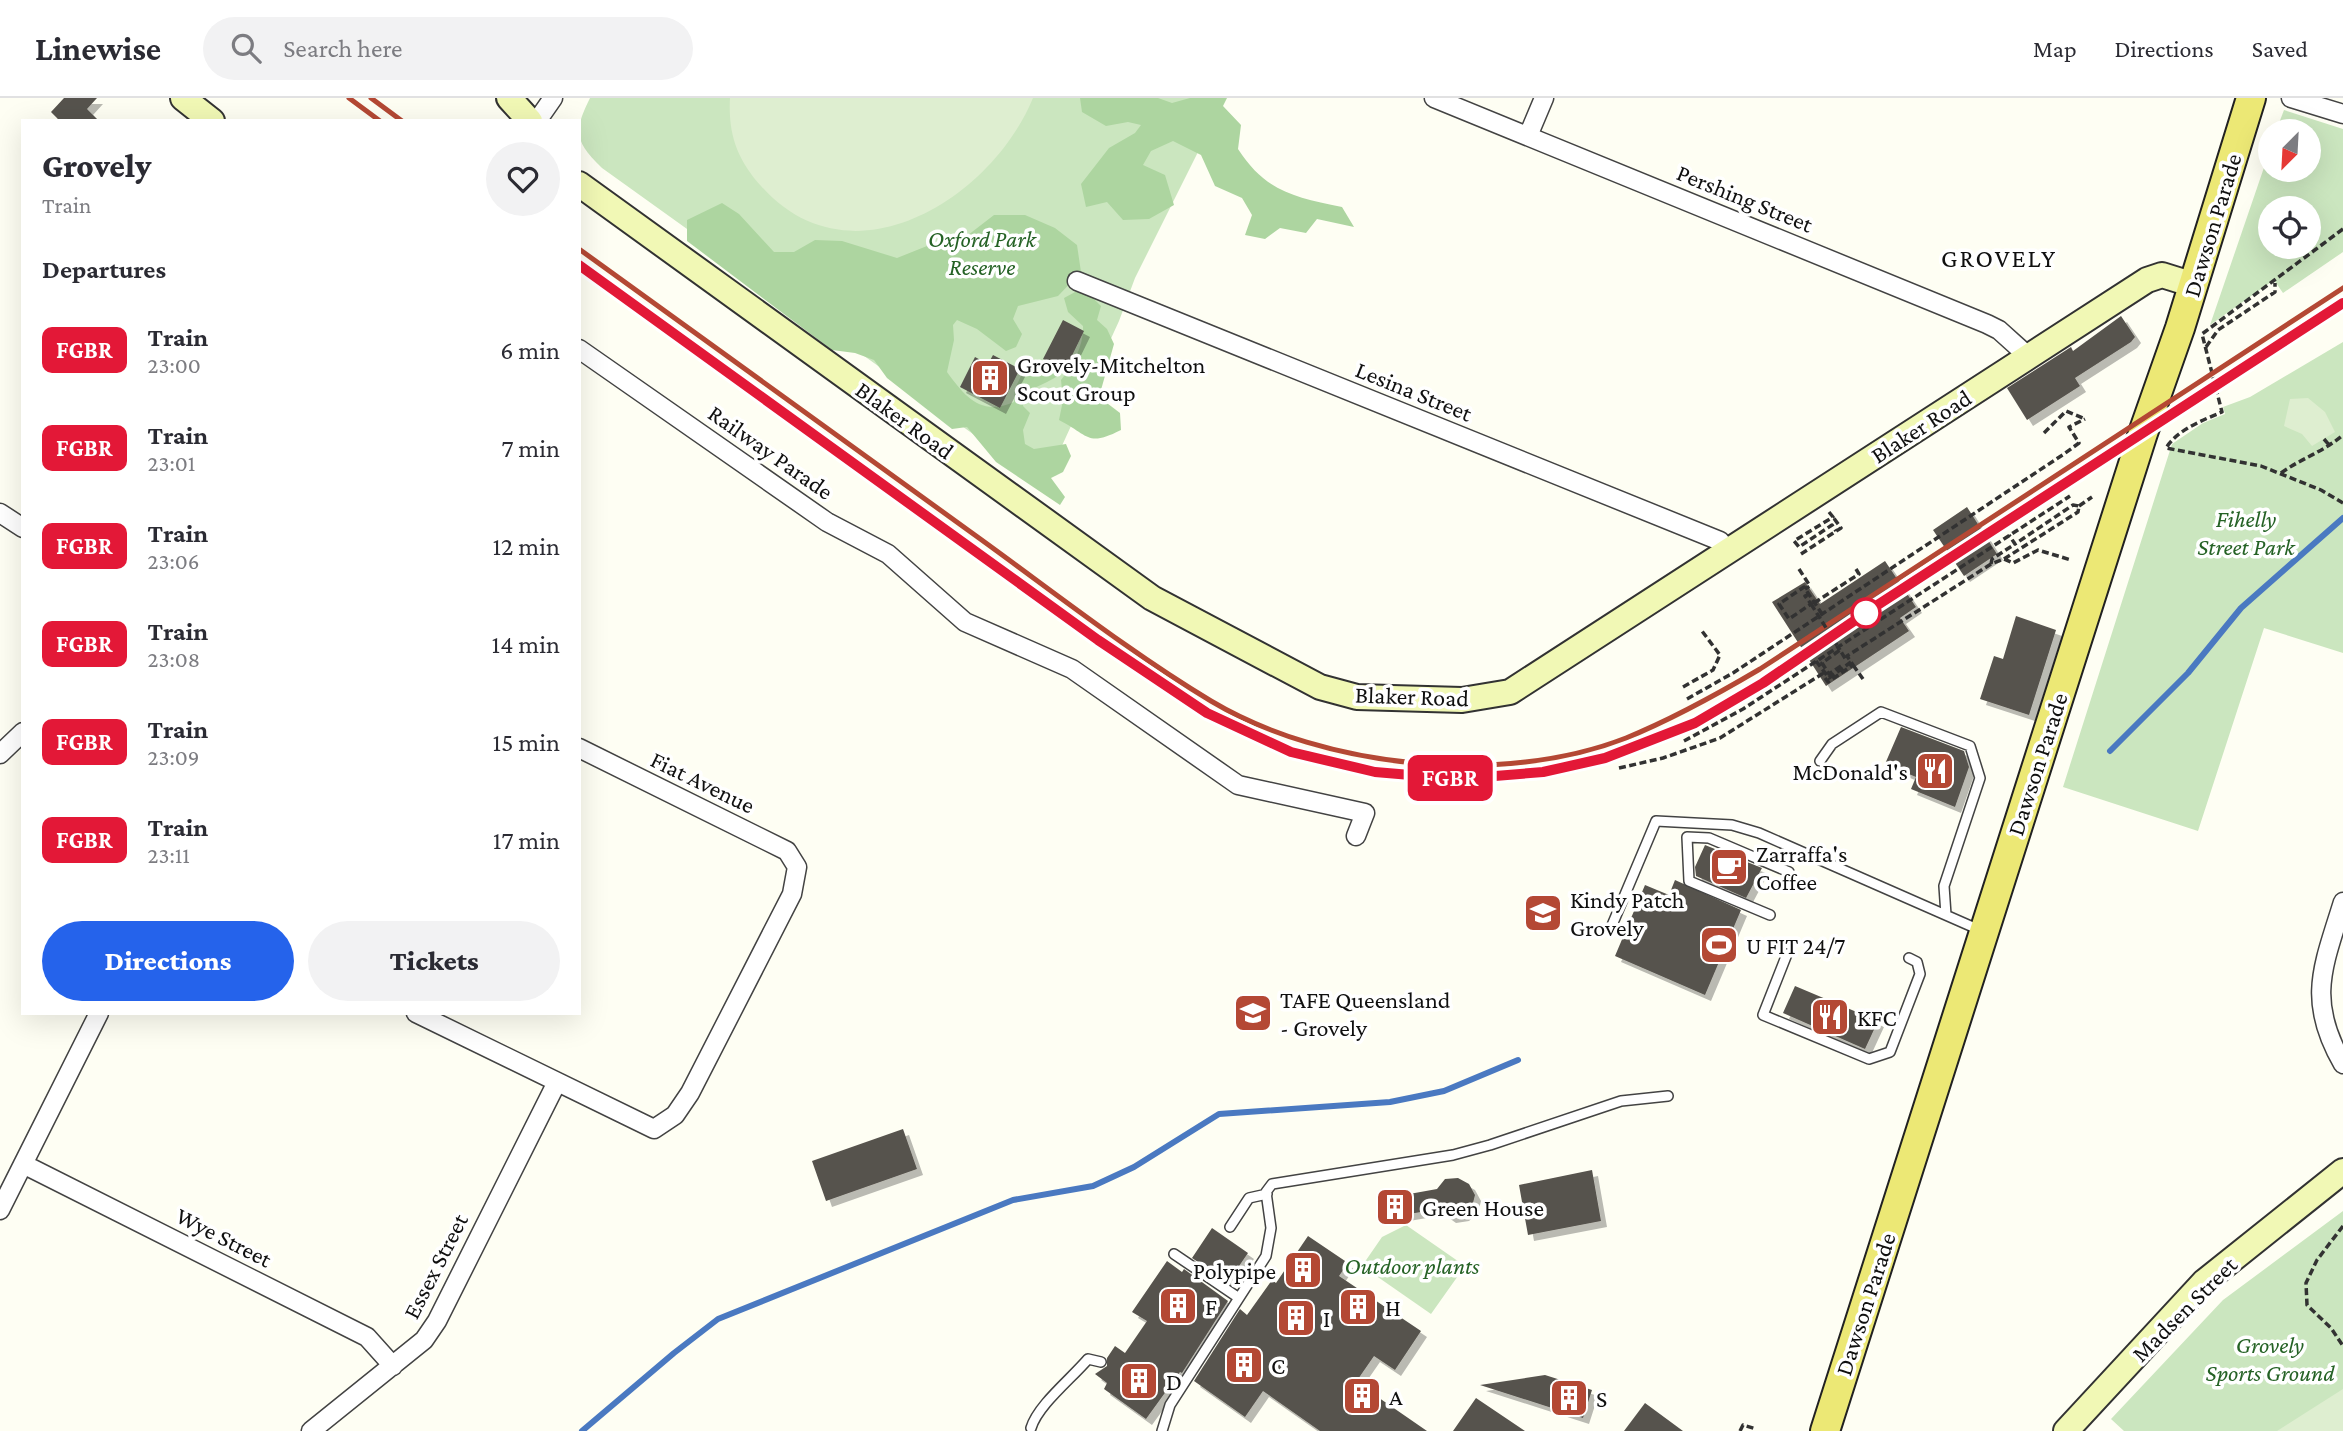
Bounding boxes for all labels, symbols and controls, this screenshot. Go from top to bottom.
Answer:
search box [203,17,693,80]
icon: search [227,29,265,67]
text: Linewise [35,30,161,67]
text: Search here [283,34,403,63]
text: Map [2033,35,2077,62]
text: Directions [2115,35,2214,62]
text: Saved [2252,35,2308,62]
north arrow [2258,119,2320,182]
map controls [2258,119,2321,259]
button: heart [486,142,560,216]
text: Grovely [42,147,151,184]
street label: Dawson Parade [2177,150,2247,300]
street label: Pershing Street [1673,158,1818,238]
text: Train [42,192,91,218]
button: locate [2258,196,2321,259]
park label: Oxford Park Reserve [928,225,1037,280]
district label: GROVELY [1941,244,2057,273]
text: Departures [42,255,166,284]
text: Train [148,323,208,352]
text: FGBR [56,336,113,363]
text: 6 min [500,336,560,365]
place label: Grovely-Mitchelton Scout Group [1017,351,1206,406]
text: 23:00 [148,352,201,378]
street label: Lesina Street [1352,355,1477,427]
building icon: Grovely-Mitchelton Scout Group [969,357,1011,399]
street label: Blaker Road [851,376,959,465]
street label: Blaker Road [1866,383,1976,468]
street label: Railway Parade [703,399,839,505]
text: Train [148,421,208,450]
text: FGBR [56,434,113,461]
text: 7 min [501,434,560,463]
text: 23:01 [148,450,195,476]
park label: Fihelly Street Park [2197,505,2296,560]
text: Train [148,519,208,548]
text: FGBR [56,532,113,559]
text: 12 min [492,532,560,561]
text: 23:06 [148,548,199,574]
unlabelled marker [1851,598,1881,628]
text: Train [148,617,208,646]
text: FGBR [56,630,113,657]
text: 14 min [492,630,560,659]
text: 23:08 [148,646,200,672]
street label: Blaker Road [1355,681,1470,711]
street label: Dawson Parade [2001,689,2073,839]
text: Train [148,715,208,744]
text: FGBR [56,728,113,755]
text: 15 min [493,728,560,757]
text: 23:09 [148,744,199,770]
street label: Fiat Avenue [647,745,759,819]
restaurant icon: McDonald's [1914,750,1956,792]
line badge: FGBR [1401,755,1499,801]
place label: McDonald's [1792,758,1908,785]
text: FGBR [1422,764,1478,791]
text: Train [148,813,208,842]
text: FGBR [56,826,113,853]
text: 17 min [493,826,560,855]
place label: Zarraffa's Coffee [1756,840,1848,895]
text: 23:11 [148,842,190,868]
cafe icon: Zarraffa's Coffee [1708,846,1750,888]
place label: Kindy Patch Grovely [1570,886,1685,941]
school or university icon: Kindy Patch Grovely [1522,892,1564,934]
button: Directions [42,921,294,1001]
button: Tickets [308,921,560,1001]
sports icon: U FIT 24/7 [1698,924,1740,966]
place label: U FIT 24/7 [1746,932,1845,959]
place label: TAFE Queensland - Grovely [1280,986,1451,1041]
school or university icon: TAFE Queensland - Grovely [1232,992,1274,1034]
restaurant icon: KFC [1809,996,1851,1038]
place label: KFC [1857,1004,1897,1031]
building icon: Green House [1374,1186,1416,1228]
place label: Green House [1422,1194,1544,1221]
street label: Wye Street [172,1201,277,1273]
street label: Essex Street [397,1208,473,1323]
street label: Dawson Parade [1829,1229,1901,1379]
building icon: Polypipe [1282,1249,1324,1291]
street label: Madsen Street [2126,1250,2243,1367]
park label: Outdoor plants [1345,1252,1480,1279]
place label: Polypipe [1193,1257,1276,1284]
building icon: F [1157,1285,1199,1327]
building icon: H [1337,1286,1379,1328]
place label: F [1205,1293,1217,1320]
place label: H [1385,1294,1401,1321]
building icon: I [1275,1297,1317,1339]
place label: I [1323,1305,1330,1332]
park label: Grovely Sports Ground [2205,1331,2335,1386]
building icon: C [1223,1344,1265,1386]
place label: C [1271,1352,1285,1379]
building icon: D [1118,1360,1160,1402]
place label: D [1166,1368,1182,1395]
building icon: A [1341,1375,1383,1417]
building icon: S [1548,1377,1590,1419]
place label: A [1389,1383,1403,1410]
place label: S [1596,1385,1607,1412]

